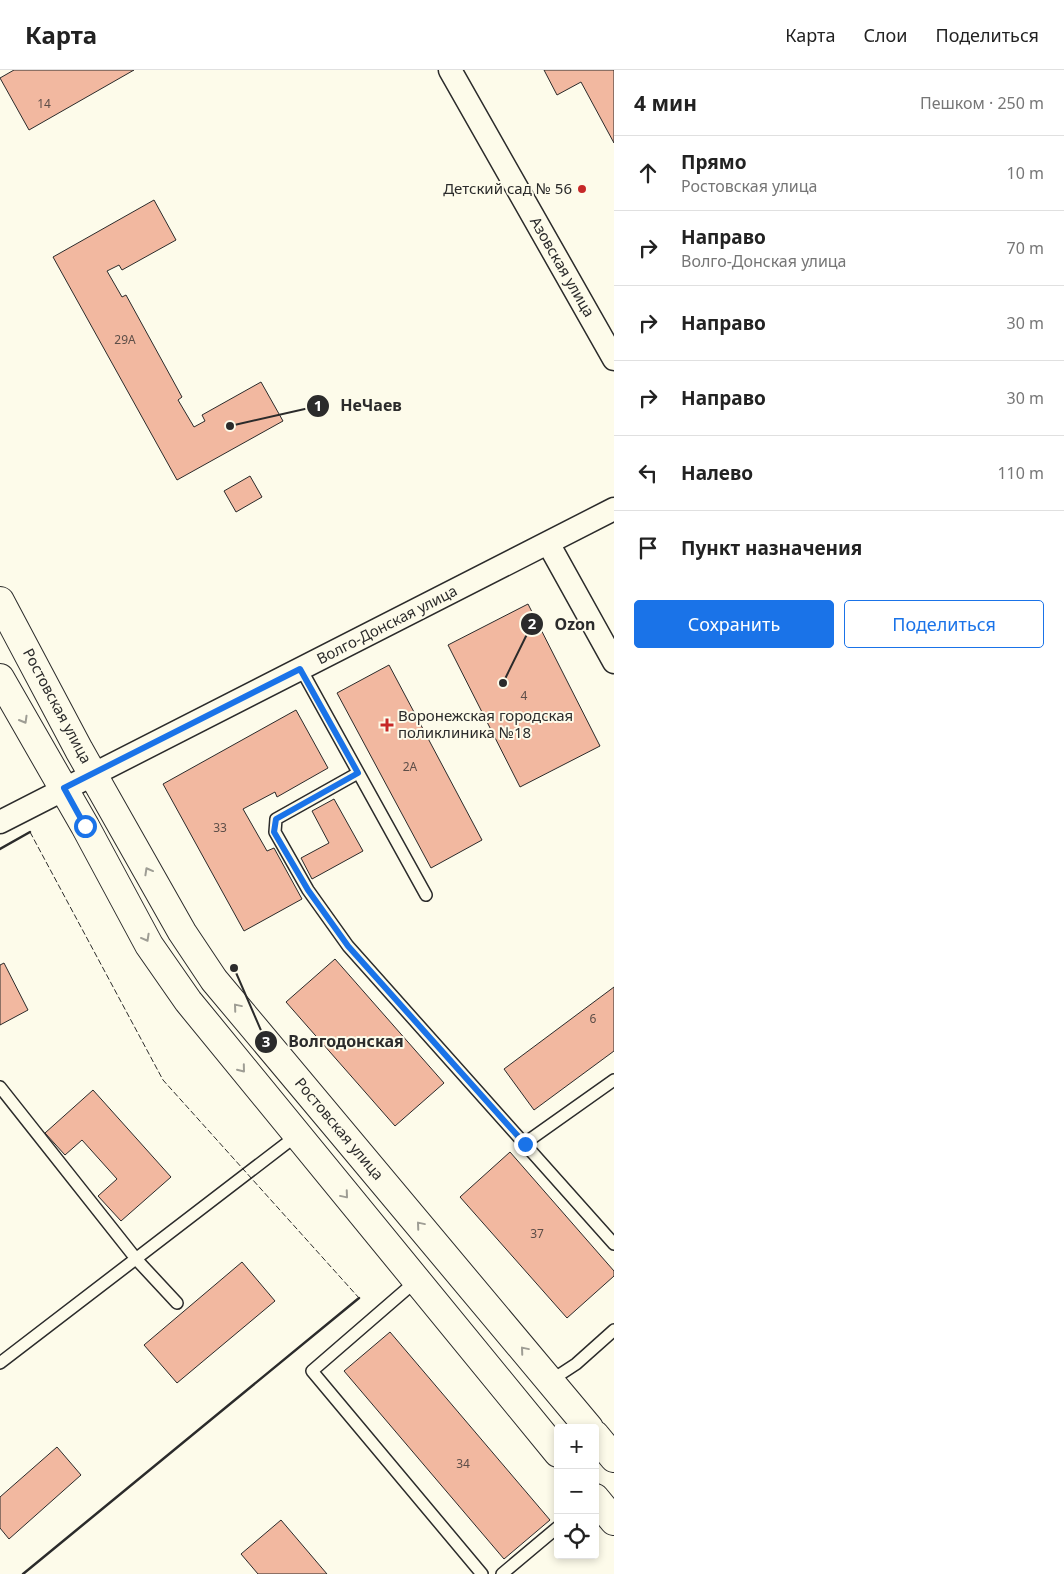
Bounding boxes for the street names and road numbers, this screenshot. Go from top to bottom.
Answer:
street label: Азовская улица [526,213,600,320]
street label: Волго-Донская улица [313,580,460,668]
street label: Ростовская улица [19,644,97,767]
street label: Ростовская улица [291,1073,389,1184]

